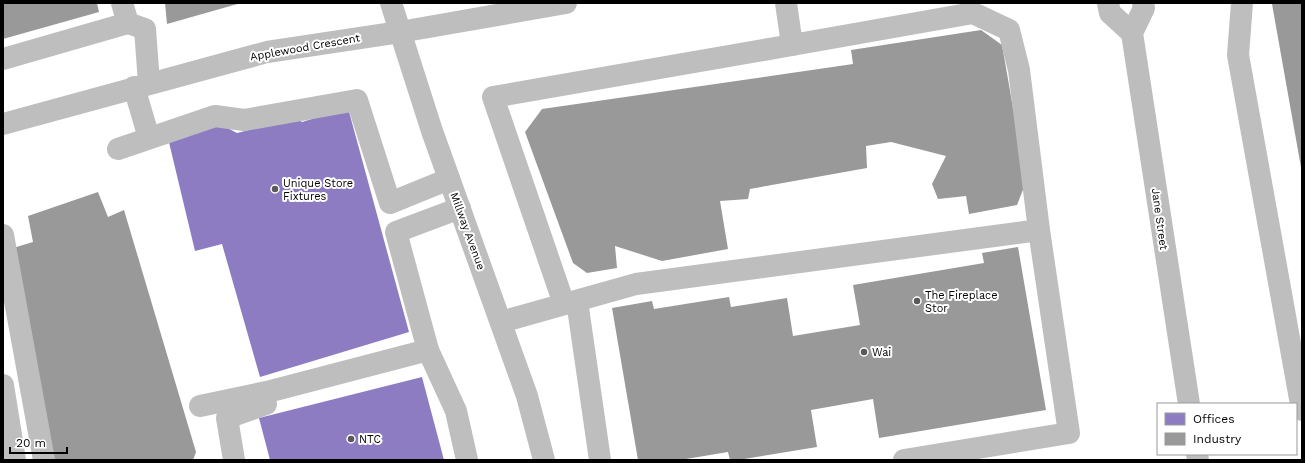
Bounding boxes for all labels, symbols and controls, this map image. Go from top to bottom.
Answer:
street label: Applewood Crescent [249,31,361,64]
place label: Unique Store Fixtures [283,177,353,203]
marker: Unique Store Fixtures [270,184,280,194]
street label: Jane Street [1149,187,1170,251]
street label: Millway Avenue [447,191,488,272]
place label: The Fireplace Stor [925,289,998,315]
marker: The Fireplace Stor [912,296,922,306]
place label: Wai [872,346,891,359]
marker: Wai [859,347,869,357]
legend [1157,403,1297,455]
text: Offices [1193,412,1235,426]
scale bar [10,429,67,455]
text: Industry [1193,432,1242,446]
place label: NTC [359,433,381,446]
marker: NTC [346,434,356,444]
text: 20 m [16,436,46,450]

